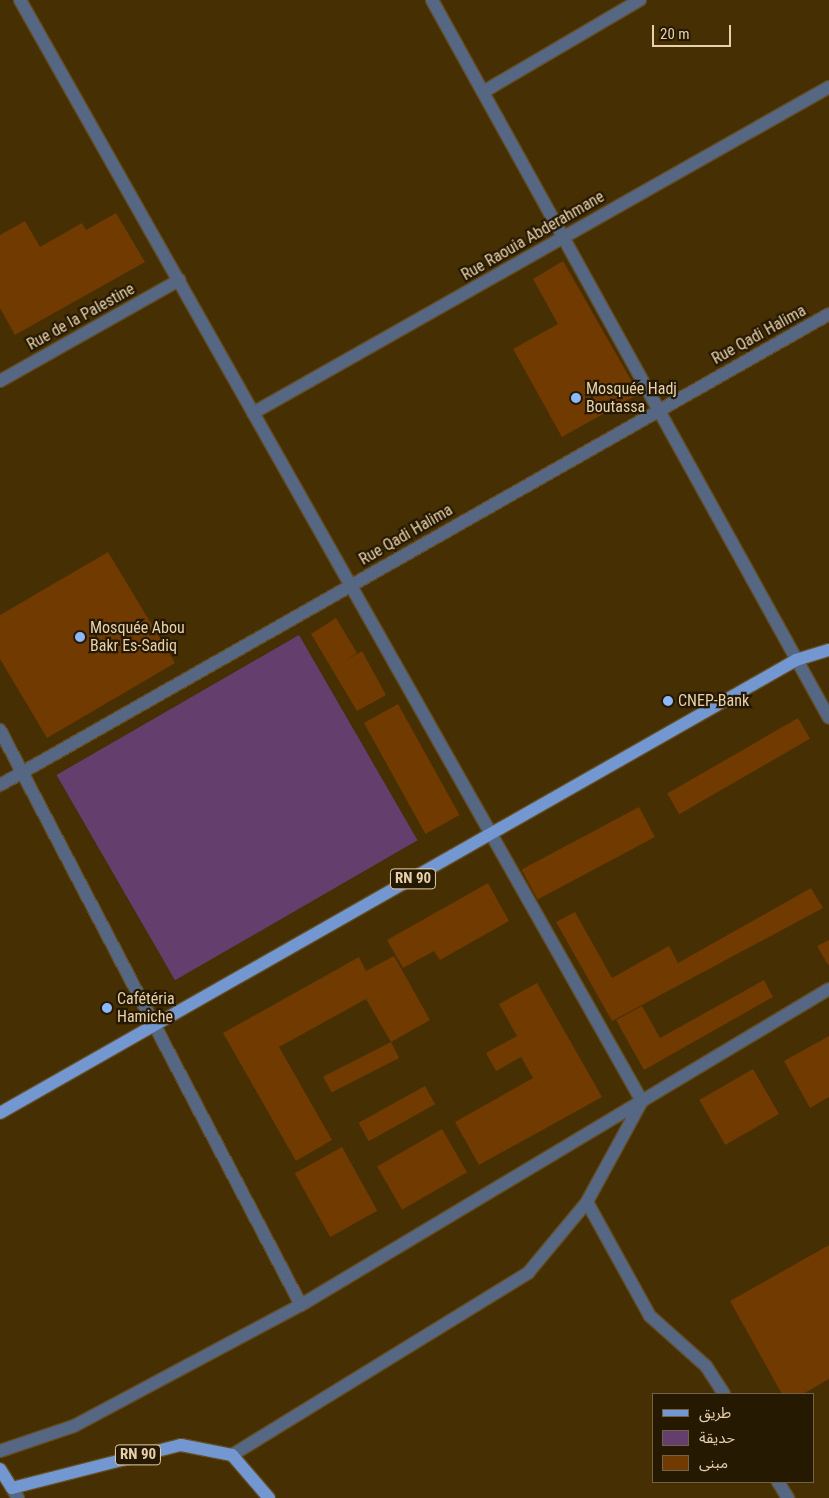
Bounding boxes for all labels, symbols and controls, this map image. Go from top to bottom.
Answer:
scale bar [654,15,733,47]
text: 20 m [660,25,690,43]
street label: Rue Raouia Abderahmane [458,187,608,285]
street label: Rue de la Palestine [24,279,138,355]
street label: Rue Qadi Halima [709,301,809,369]
place label: Mosquée Hadj Boutassa [586,379,677,417]
marker: Mosquée Hadj Boutassa [570,392,582,404]
street label: Rue Qadi Halima [356,501,456,569]
place label: Mosquée Abou Bakr Es-Sadiq [90,618,185,656]
marker: Mosquée Abou Bakr Es-Sadiq [74,631,86,643]
place label: CNEP-Bank [678,691,749,711]
marker: CNEP-Bank [662,695,674,707]
road number: RN 90 [389,866,437,892]
place label: Cafétéria Hamiche [117,989,175,1027]
marker: Cafétéria Hamiche [101,1002,113,1014]
legend [652,1393,814,1483]
text: طريق [699,1404,731,1422]
text: حديقة [699,1429,735,1447]
road number: RN 90 [114,1442,162,1468]
text: مبنى [699,1454,728,1472]

